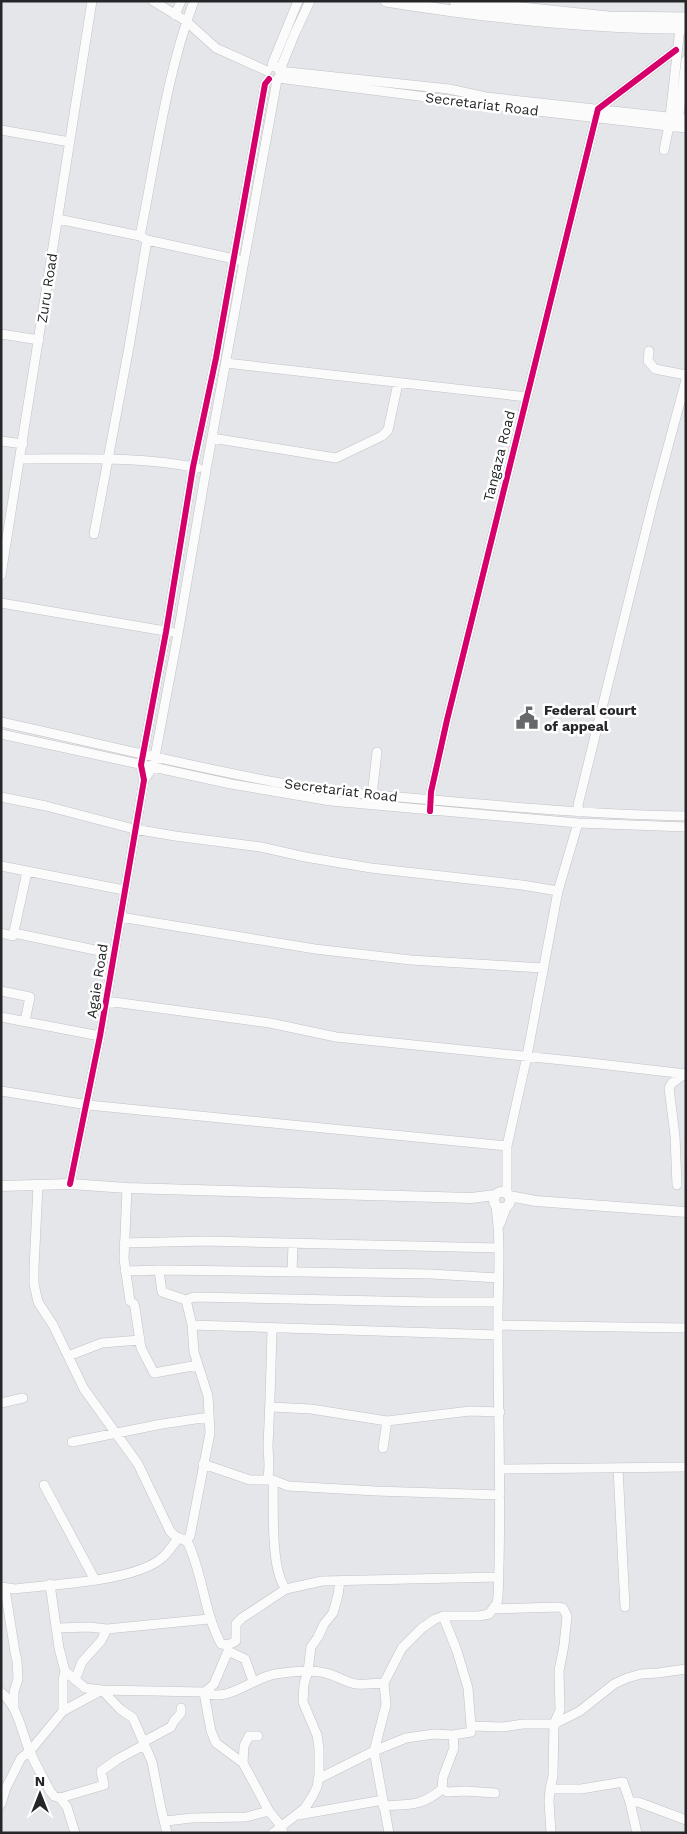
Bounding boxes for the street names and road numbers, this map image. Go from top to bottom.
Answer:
street label: Secretariat Road [424,89,540,119]
street label: Zuru Road [34,252,60,324]
street label: Tangaza Road [480,409,518,503]
street label: Secretariat Road [283,775,399,805]
street label: Agaie Road [83,943,111,1019]

